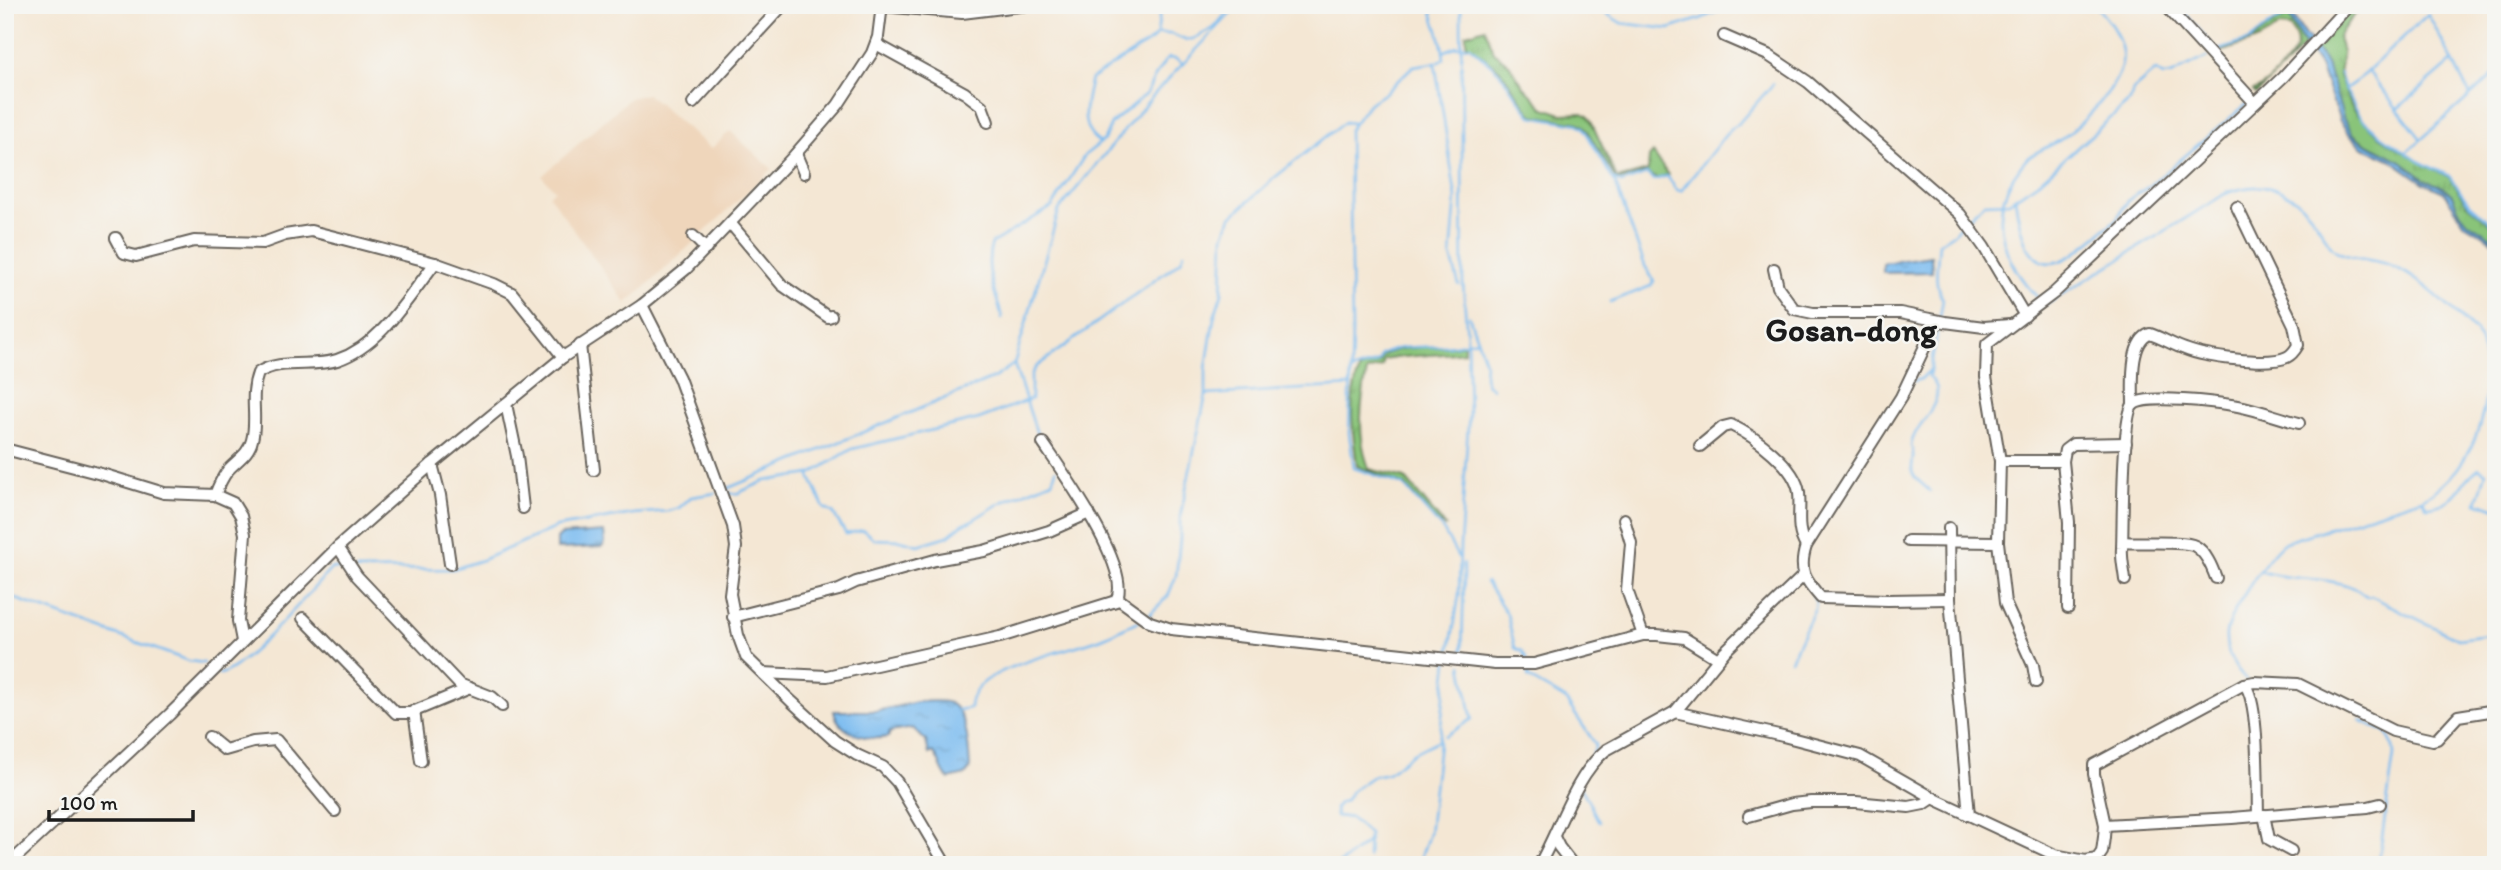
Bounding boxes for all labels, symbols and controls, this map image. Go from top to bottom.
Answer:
district label: Gosan-dong [1765,310,1938,349]
scale bar [49,779,192,823]
text: 100 m [60,790,118,815]

